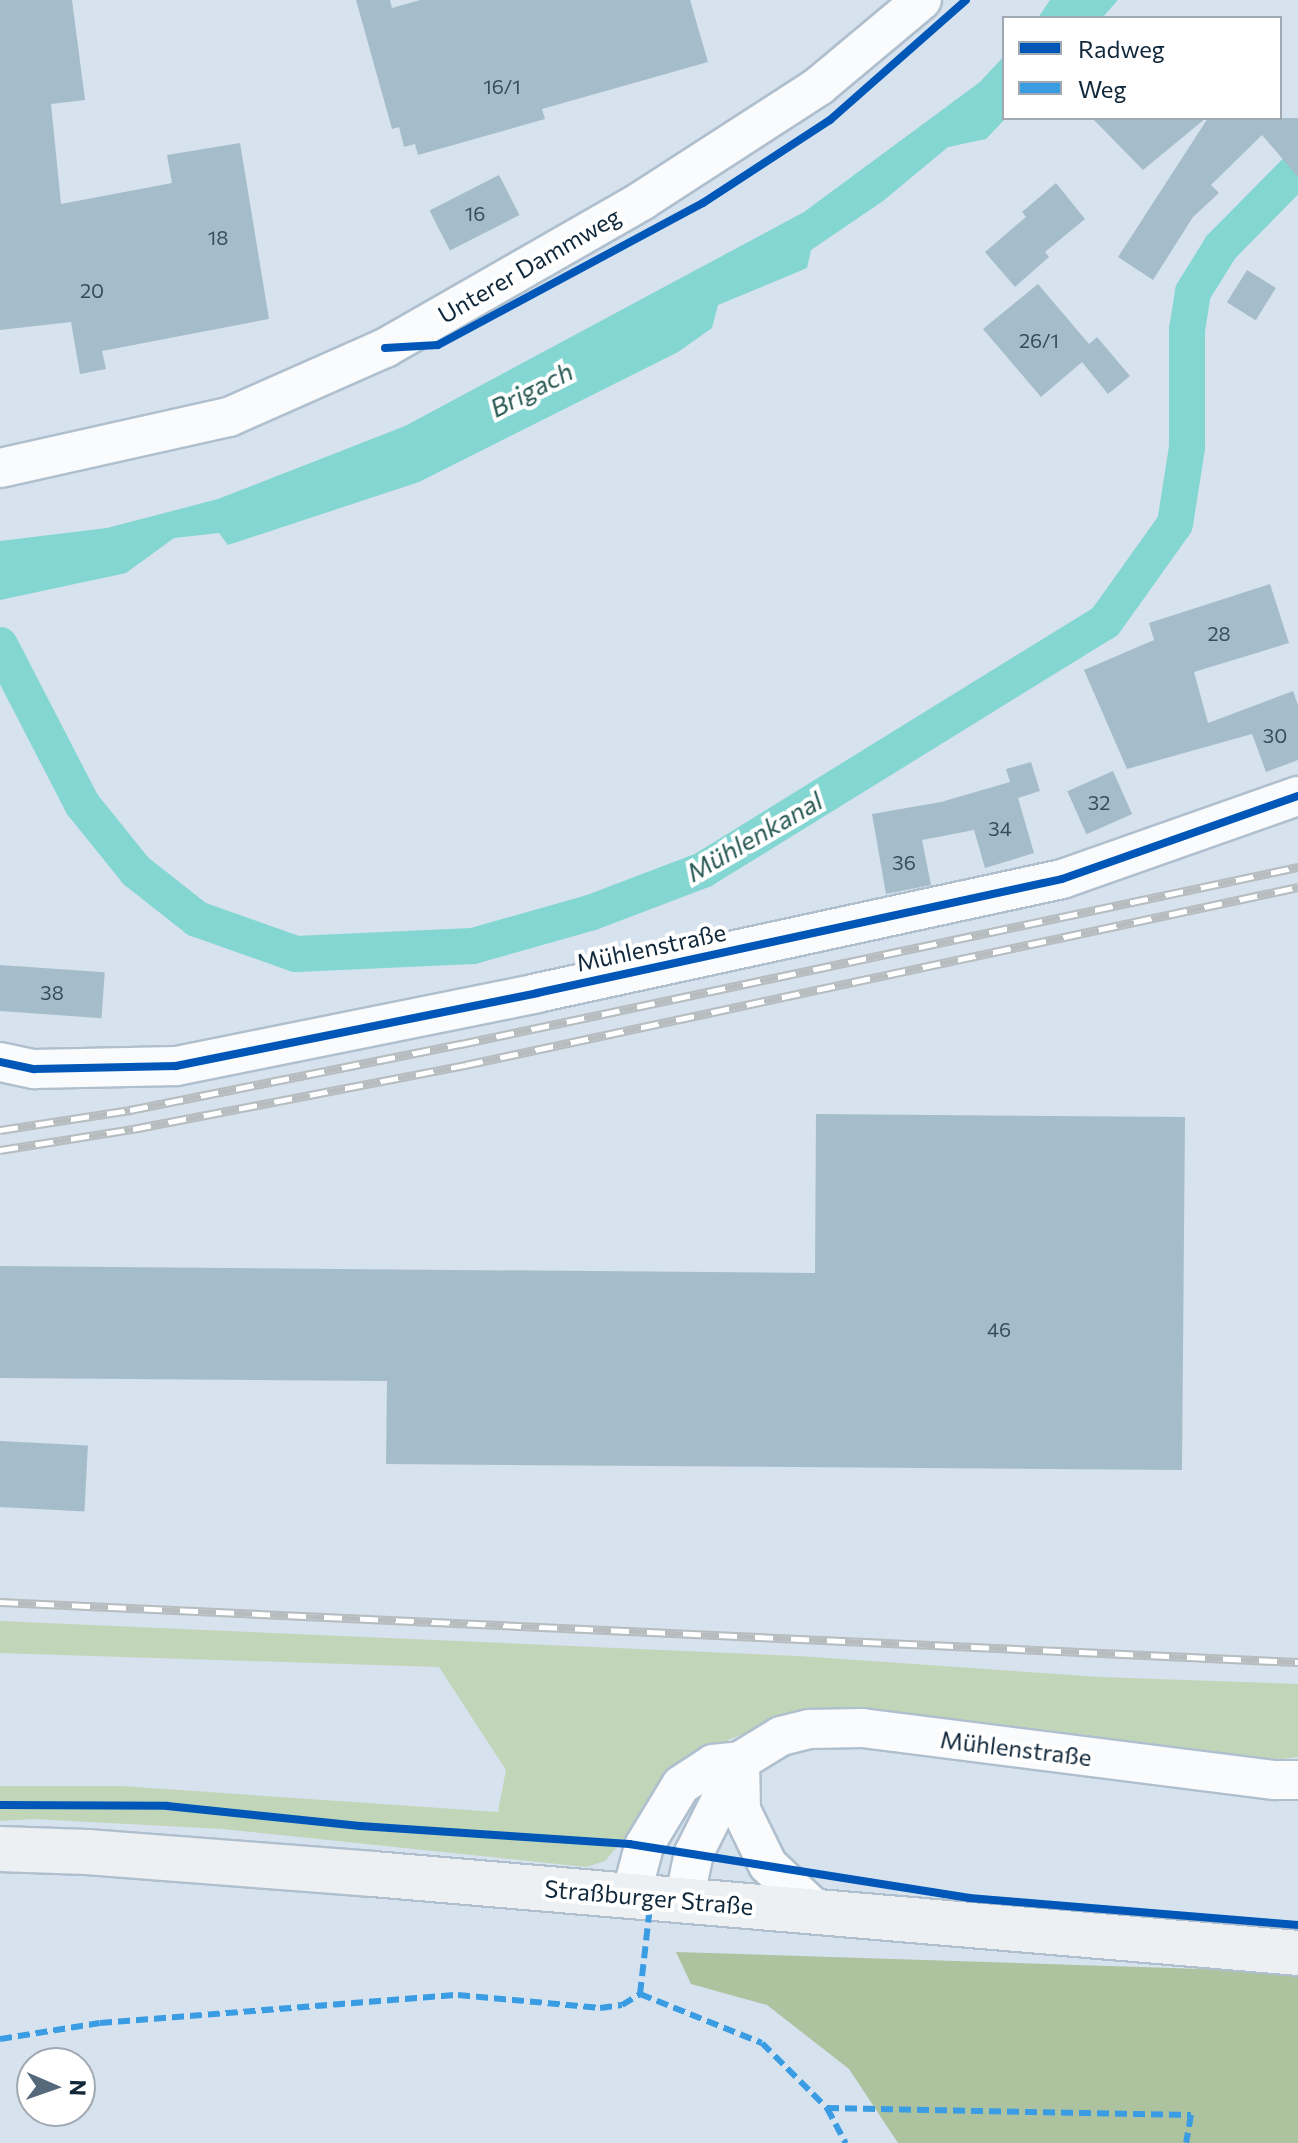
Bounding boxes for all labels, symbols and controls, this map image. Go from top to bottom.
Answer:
legend [1002,16,1282,120]
text: Radweg [1078,34,1165,63]
house number: 16/1 [483,74,521,98]
text: Weg [1078,74,1126,103]
street label: Unterer Dammweg [433,201,625,329]
house number: 16 [465,201,485,225]
house number: 18 [208,225,228,249]
house number: 20 [80,278,104,302]
house number: 26/1 [1019,328,1059,352]
water label: Brigach [484,355,578,423]
house number: 28 [1207,621,1231,645]
house number: 30 [1263,723,1287,747]
water label: Mühlenkanal [680,784,828,888]
house number: 32 [1088,790,1110,814]
house number: 34 [988,816,1012,840]
house number: 36 [892,850,916,874]
street label: Mühlenstraße [573,917,729,977]
house number: 38 [40,980,64,1004]
house number: 46 [987,1317,1011,1341]
street label: Mühlenstraße [939,1724,1093,1772]
street label: Straßburger Straße [543,1874,755,1920]
north arrow [16,2047,96,2127]
text: N [65,2079,92,2097]

